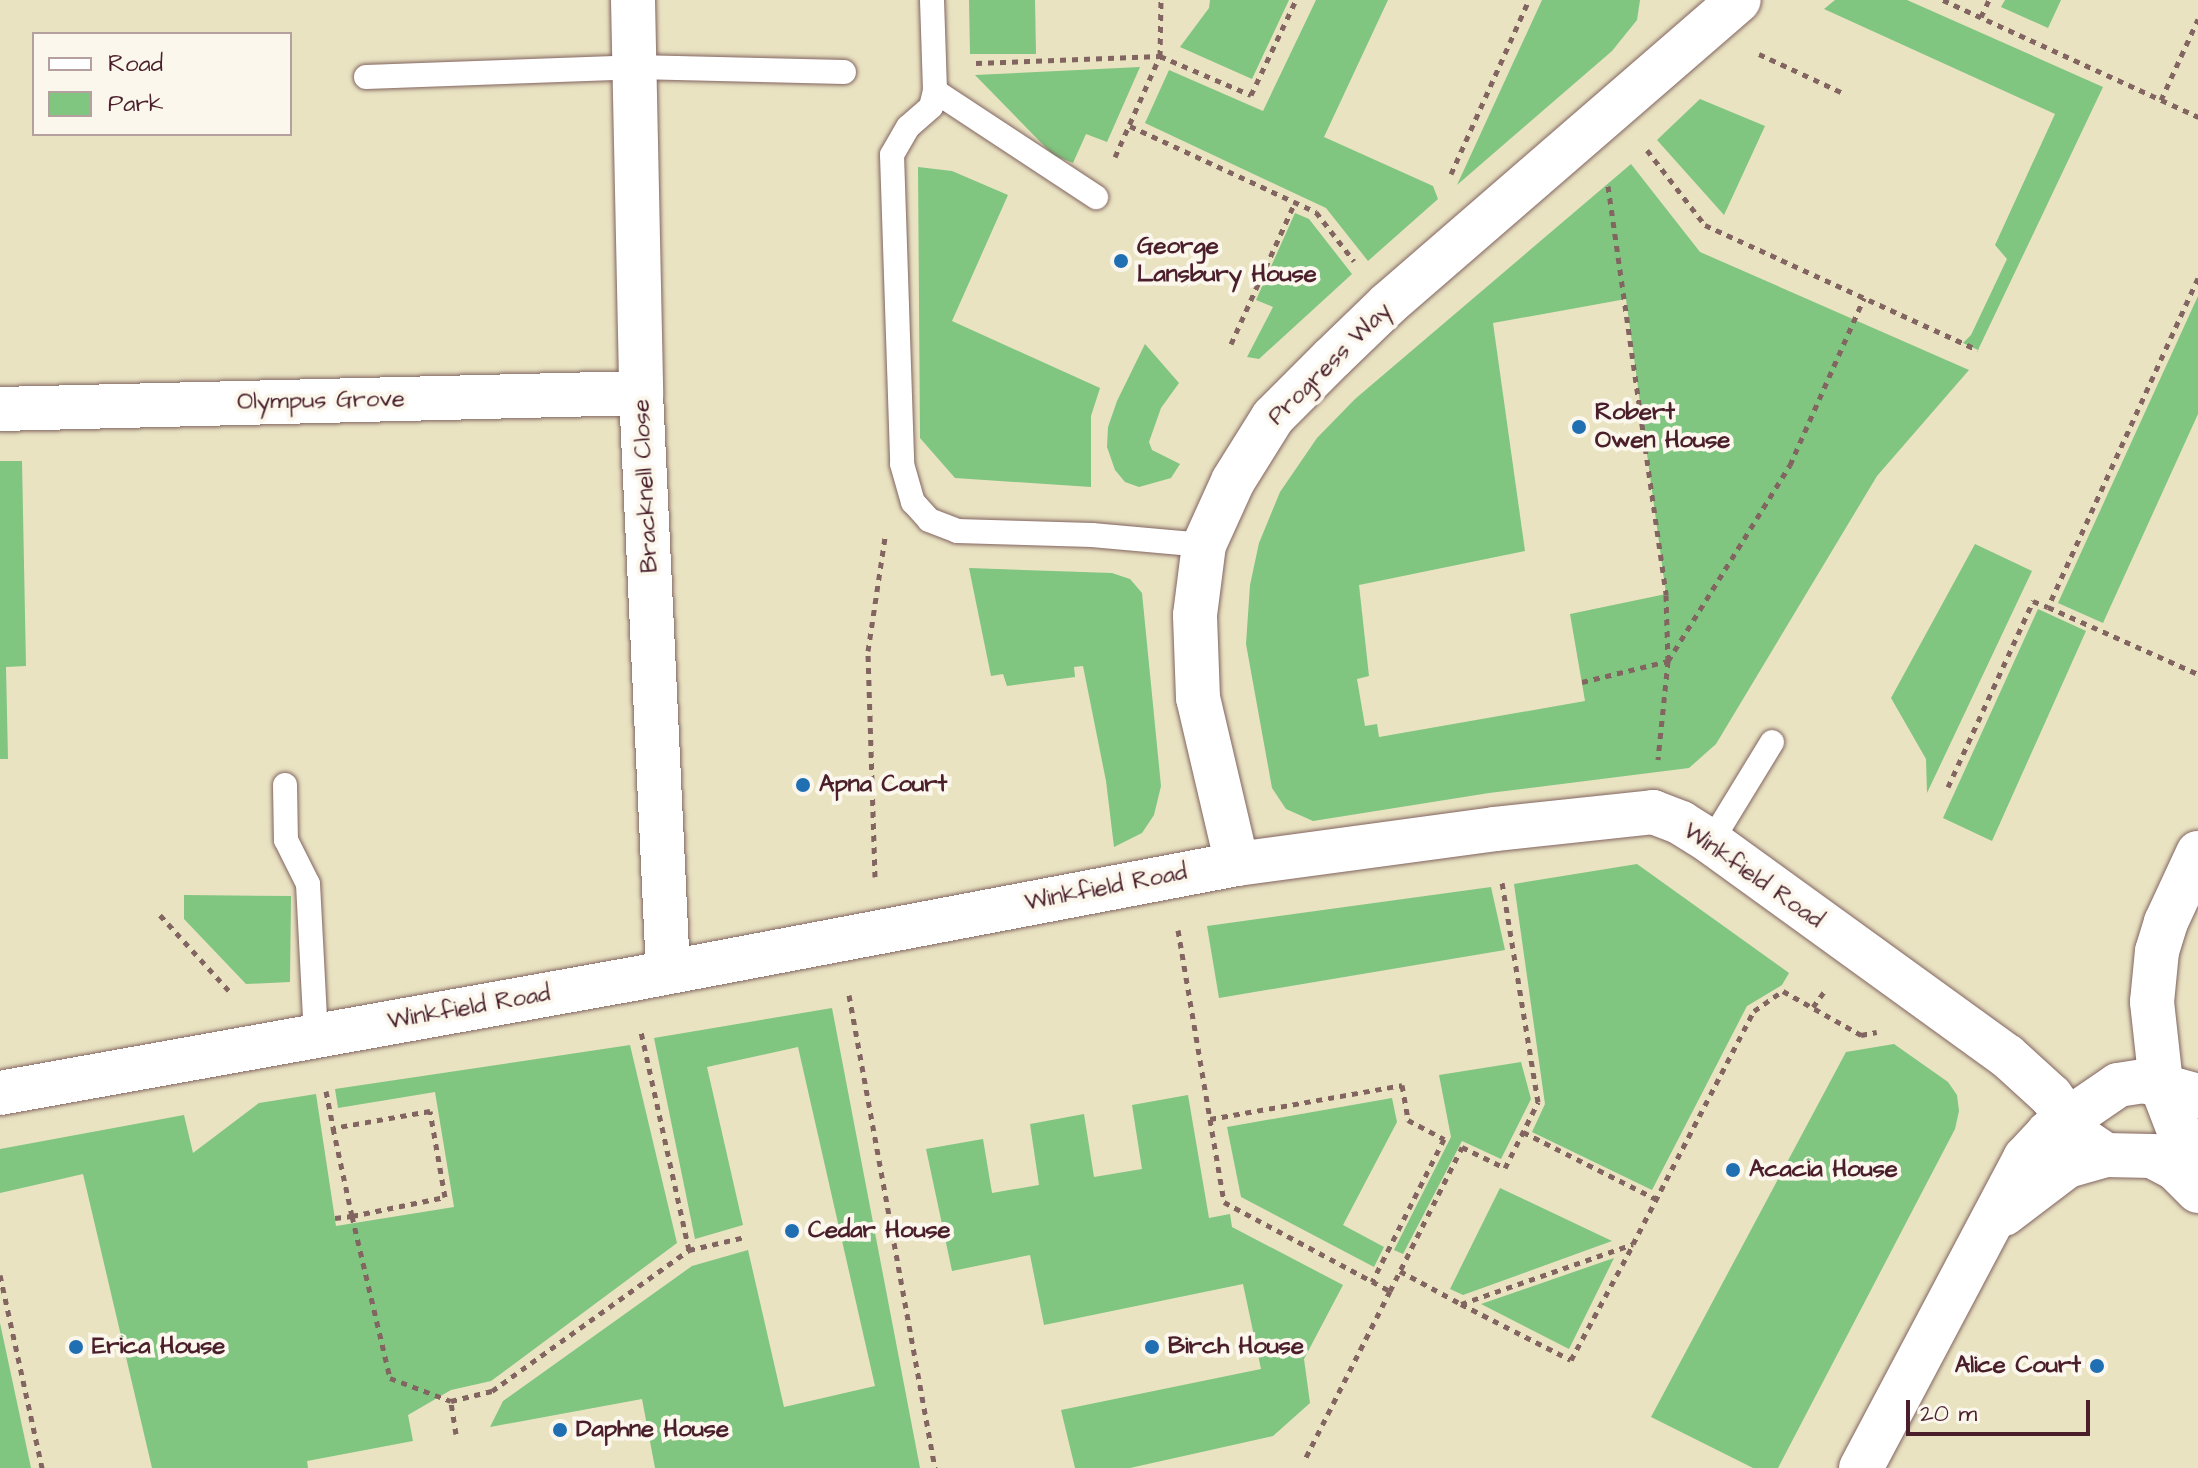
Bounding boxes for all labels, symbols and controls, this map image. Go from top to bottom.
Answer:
legend [32,32,292,136]
text: Road [108,47,163,81]
text: Park [108,87,164,121]
place label: George Lansbury House [1137,233,1317,289]
marker: George Lansbury House [1112,252,1130,270]
street label: Progress Way [1262,296,1398,432]
street label: Olympus Grove [237,385,405,417]
street label: Bracknell Close [627,398,665,574]
place label: Robert Owen House [1595,399,1730,455]
marker: Robert Owen House [1570,418,1588,436]
place label: Apna Court [819,771,947,799]
marker: Apna Court [794,776,812,794]
street label: Winkfield Road [1677,817,1829,935]
street label: Winkfield Road [1022,858,1190,918]
street label: Winkfield Road [385,980,553,1036]
place label: Acacia House [1749,1156,1898,1184]
marker: Acacia House [1724,1161,1742,1179]
place label: Cedar House [808,1217,951,1245]
marker: Cedar House [783,1222,801,1240]
place label: Erica House [92,1333,225,1361]
place label: Birch House [1168,1333,1304,1361]
marker: Erica House [67,1338,85,1356]
marker: Birch House [1143,1338,1161,1356]
place label: Alice Court [1955,1352,2081,1380]
marker: Alice Court [2088,1357,2106,1375]
scale bar [1910,1384,2094,1434]
text: 20 m [1920,1397,1977,1431]
place label: Daphne House [576,1416,729,1444]
marker: Daphne House [551,1421,569,1439]

